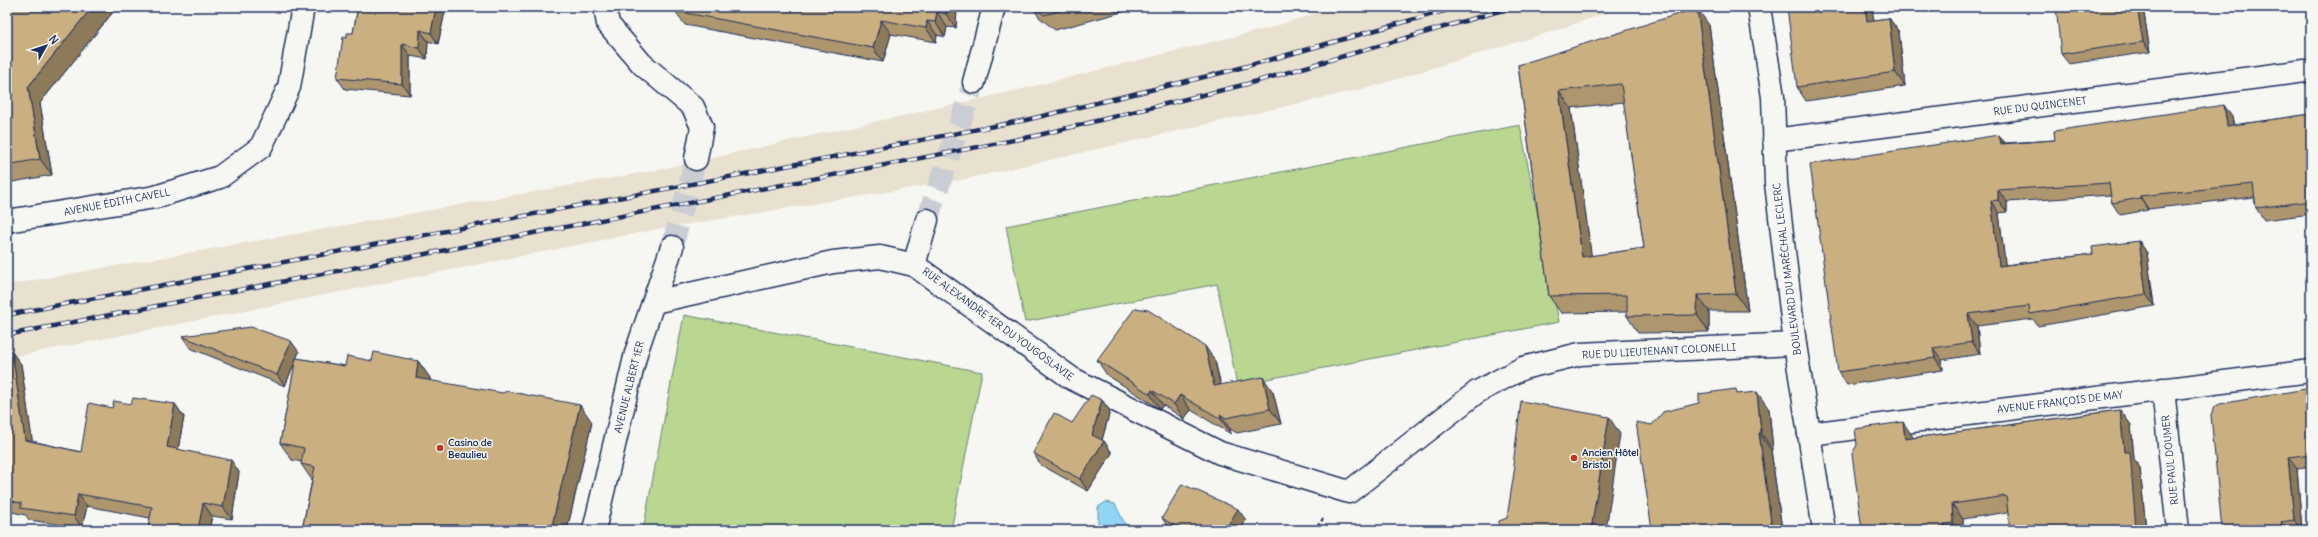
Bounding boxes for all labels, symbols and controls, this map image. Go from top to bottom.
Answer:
north arrow [26,26,66,66]
text: N [46,32,62,47]
street label: RUE DU QUINCENET [1993,94,2087,118]
street label: BOULEVARD DU MARÉCHAL LECLERC [1770,182,1804,356]
street label: AVENUE ÉDITH CAVELL [63,185,172,219]
street label: RUE ALEXANDRE 1ER DU YOUGOSLAVIE [920,265,1076,383]
street label: AVENUE ALBERT 1ER [611,339,647,434]
street label: RUE DU LIEUTENANT COLONELLI [1582,340,1736,362]
street label: AVENUE FRANÇOIS DE MAY [1996,388,2124,416]
street label: RUE PAUL DOUMER [2159,414,2181,506]
place label: Casino de Beaulieu [448,436,493,461]
marker: Casino de Beaulieu [435,443,445,453]
place label: Ancien Hôtel Bristol [1582,446,1639,471]
marker: Ancien Hôtel Bristol [1569,453,1579,463]

